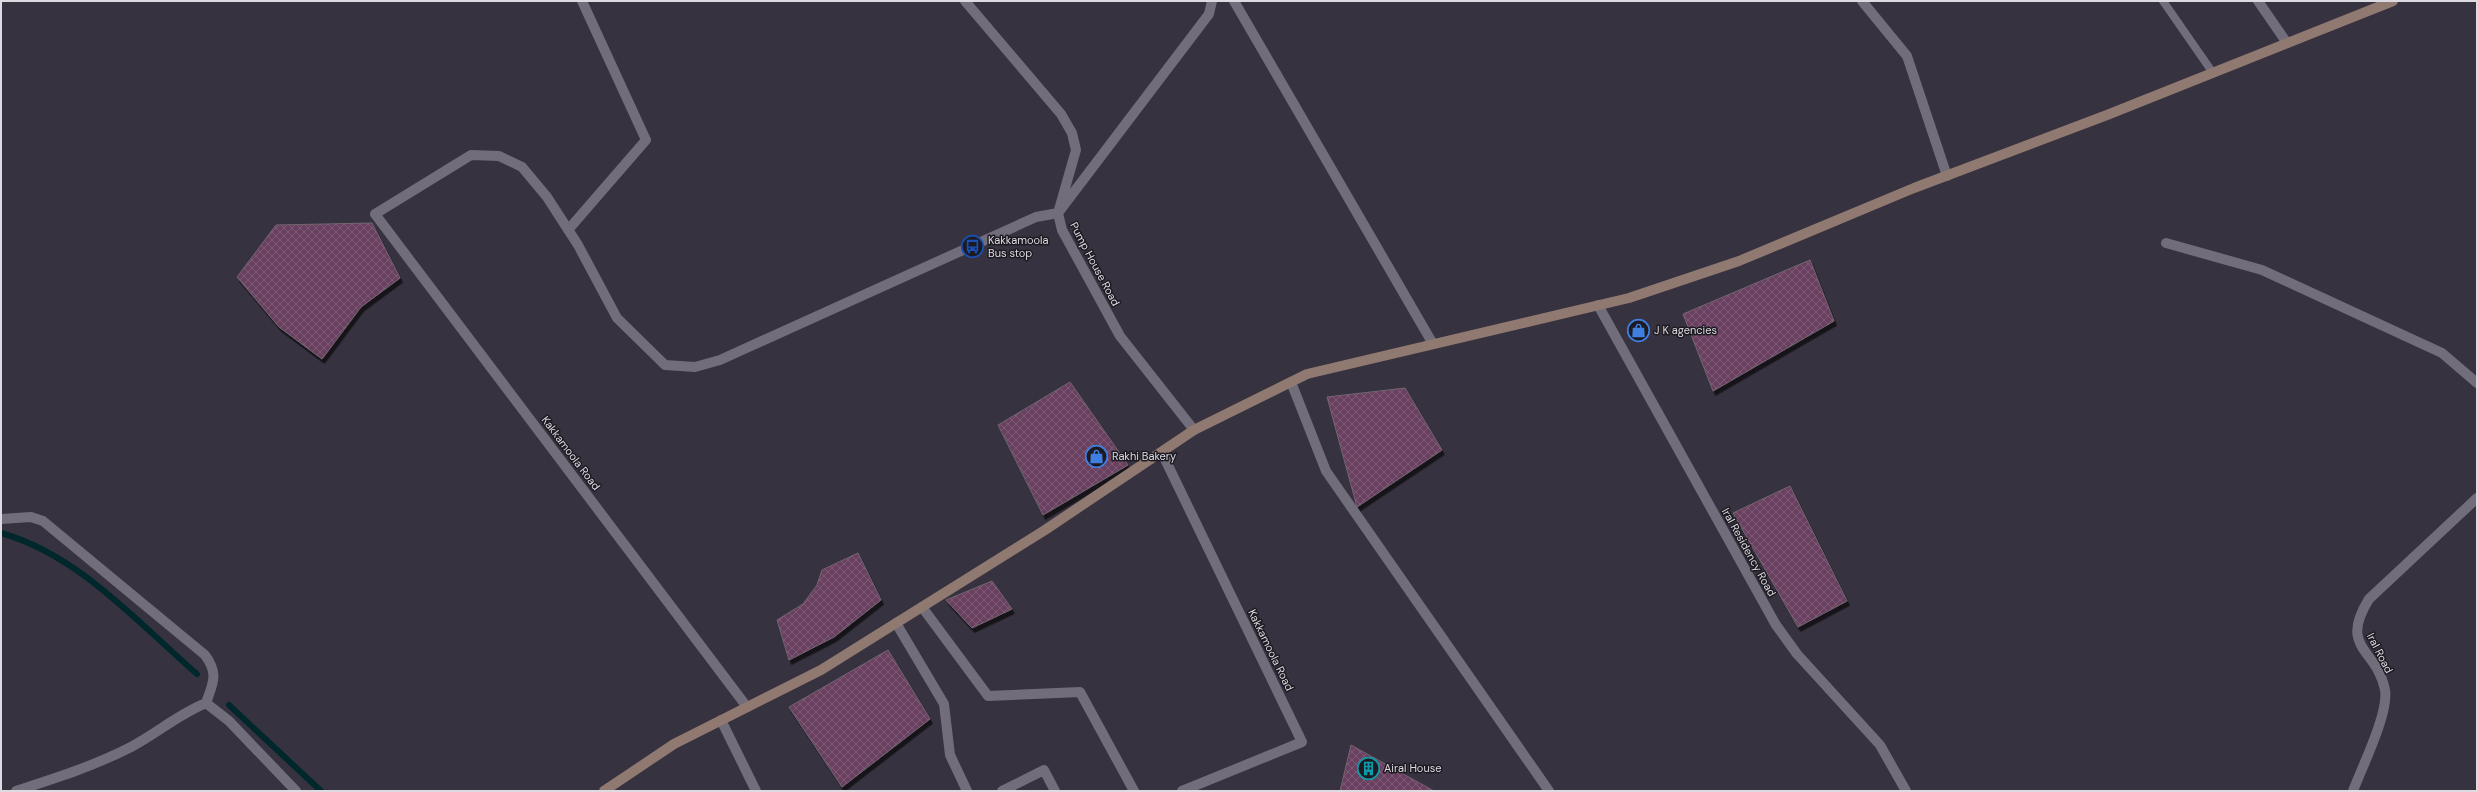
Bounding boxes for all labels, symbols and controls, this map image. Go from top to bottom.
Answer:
street label: Pump House Road [1067,220,1123,308]
bus stop icon: Kakkamoola Bus stop [960,233,986,259]
place label: Kakkamoola Bus stop [988,233,1048,260]
shop icon: J K agencies [1625,317,1651,343]
place label: J K agencies [1654,323,1717,337]
street label: Kakkamoola Road [539,413,603,493]
shop icon: Rakhi Bakery [1084,443,1110,469]
place label: Rakhi Bakery [1112,449,1176,463]
street label: Iral Residency Road [1719,505,1779,599]
street label: Kakkamoola Road [1245,607,1297,693]
street label: Iral Road [2364,630,2396,676]
building icon: Airal House [1356,755,1382,781]
place label: Airal House [1384,761,1441,775]

